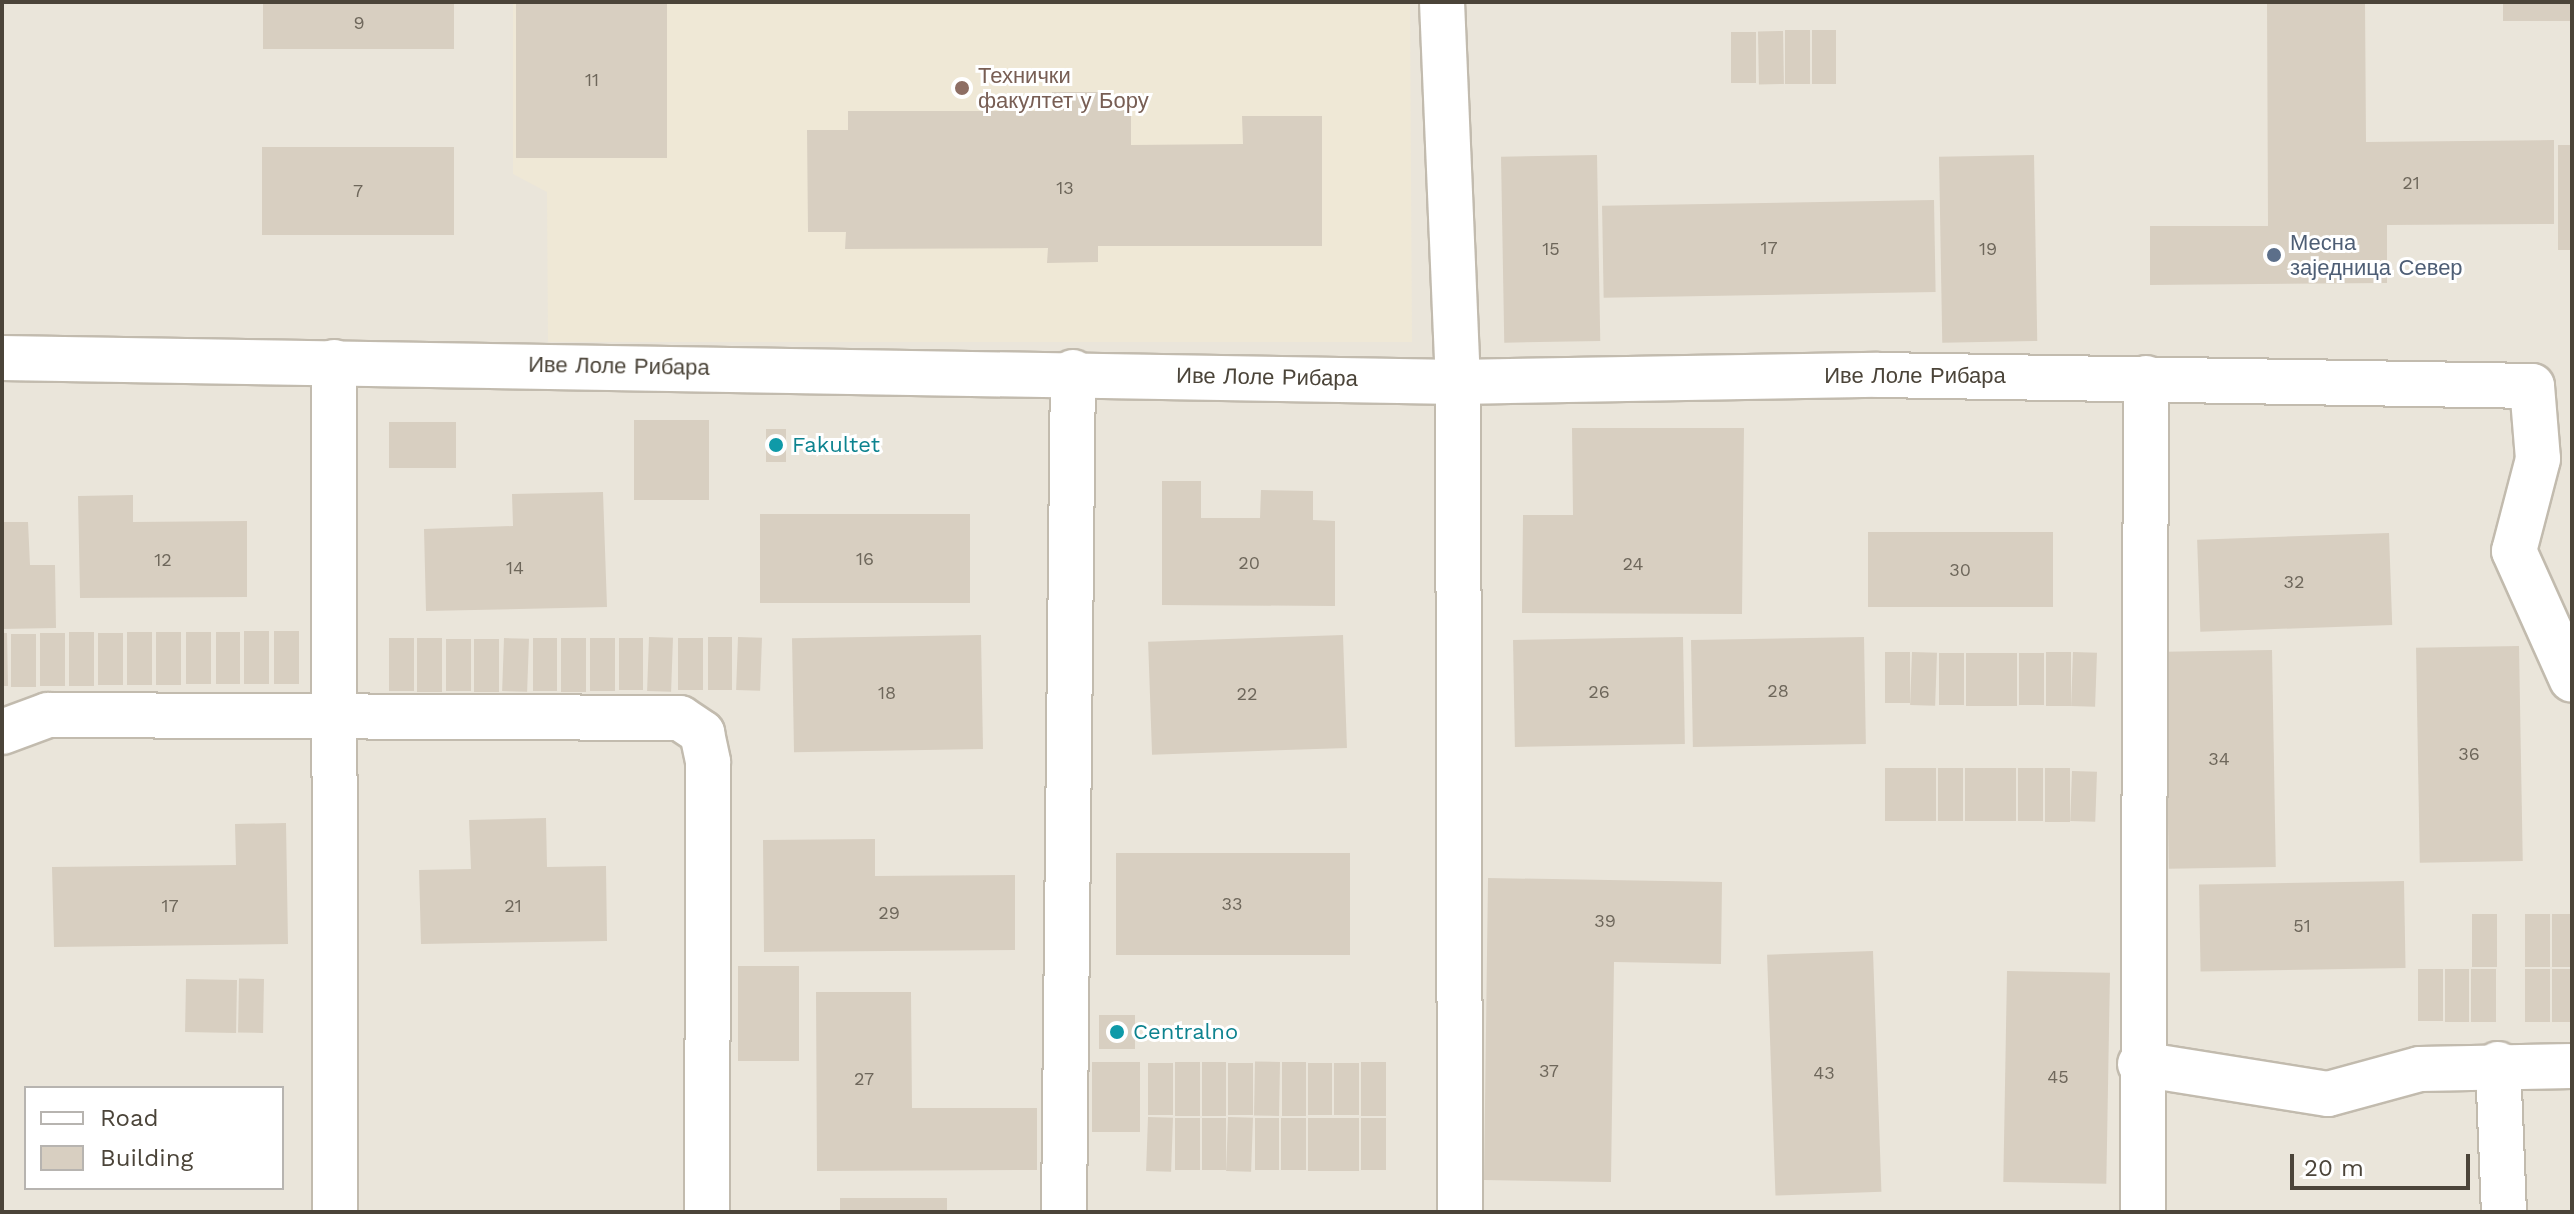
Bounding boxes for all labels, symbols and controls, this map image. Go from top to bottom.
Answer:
house number: 9 [353,12,365,34]
place label: Технички факултет у Бору [978,62,1149,114]
house number: 11 [585,69,599,91]
marker: Технички факултет у Бору [953,79,971,97]
house number: 21 [2402,172,2420,194]
house number: 13 [1056,177,1074,199]
house number: 7 [353,180,363,202]
place label: Месна заједница Север [2290,229,2463,280]
house number: 17 [1760,237,1778,259]
house number: 15 [1542,238,1560,260]
house number: 19 [1979,238,1997,260]
marker: Месна заједница Север [2265,246,2283,264]
street label: Иве Лоле Рибара [528,351,710,381]
street label: Иве Лоле Рибара [1176,362,1358,392]
street label: Иве Лоле Рибара [1824,363,2006,389]
place label: Fakultet [792,432,880,458]
marker: Fakultet [767,436,785,454]
house number: 16 [856,548,874,570]
house number: 12 [154,549,172,571]
house number: 20 [1238,552,1260,574]
house number: 24 [1623,553,1643,575]
house number: 14 [506,557,524,579]
house number: 30 [1949,559,1971,581]
house number: 32 [2284,571,2304,593]
house number: 28 [1767,680,1789,702]
house number: 26 [1588,681,1610,703]
house number: 18 [878,682,896,704]
house number: 22 [1237,683,1257,705]
house number: 36 [2458,743,2480,765]
house number: 34 [2208,748,2230,770]
house number: 33 [1222,893,1242,915]
house number: 17 [161,895,179,917]
house number: 21 [504,895,522,917]
house number: 29 [878,902,900,924]
house number: 39 [1594,910,1616,932]
house number: 51 [2293,915,2311,937]
place label: Centralno [1133,1019,1238,1045]
marker: Centralno [1108,1023,1126,1041]
house number: 37 [1539,1060,1559,1082]
house number: 43 [1813,1062,1835,1084]
house number: 45 [2047,1066,2069,1088]
house number: 27 [854,1068,874,1090]
legend [24,1086,284,1190]
text: Road [100,1104,159,1132]
scale bar [2294,1138,2474,1188]
text: Building [100,1144,193,1172]
text: 20 m [2304,1154,2364,1182]

